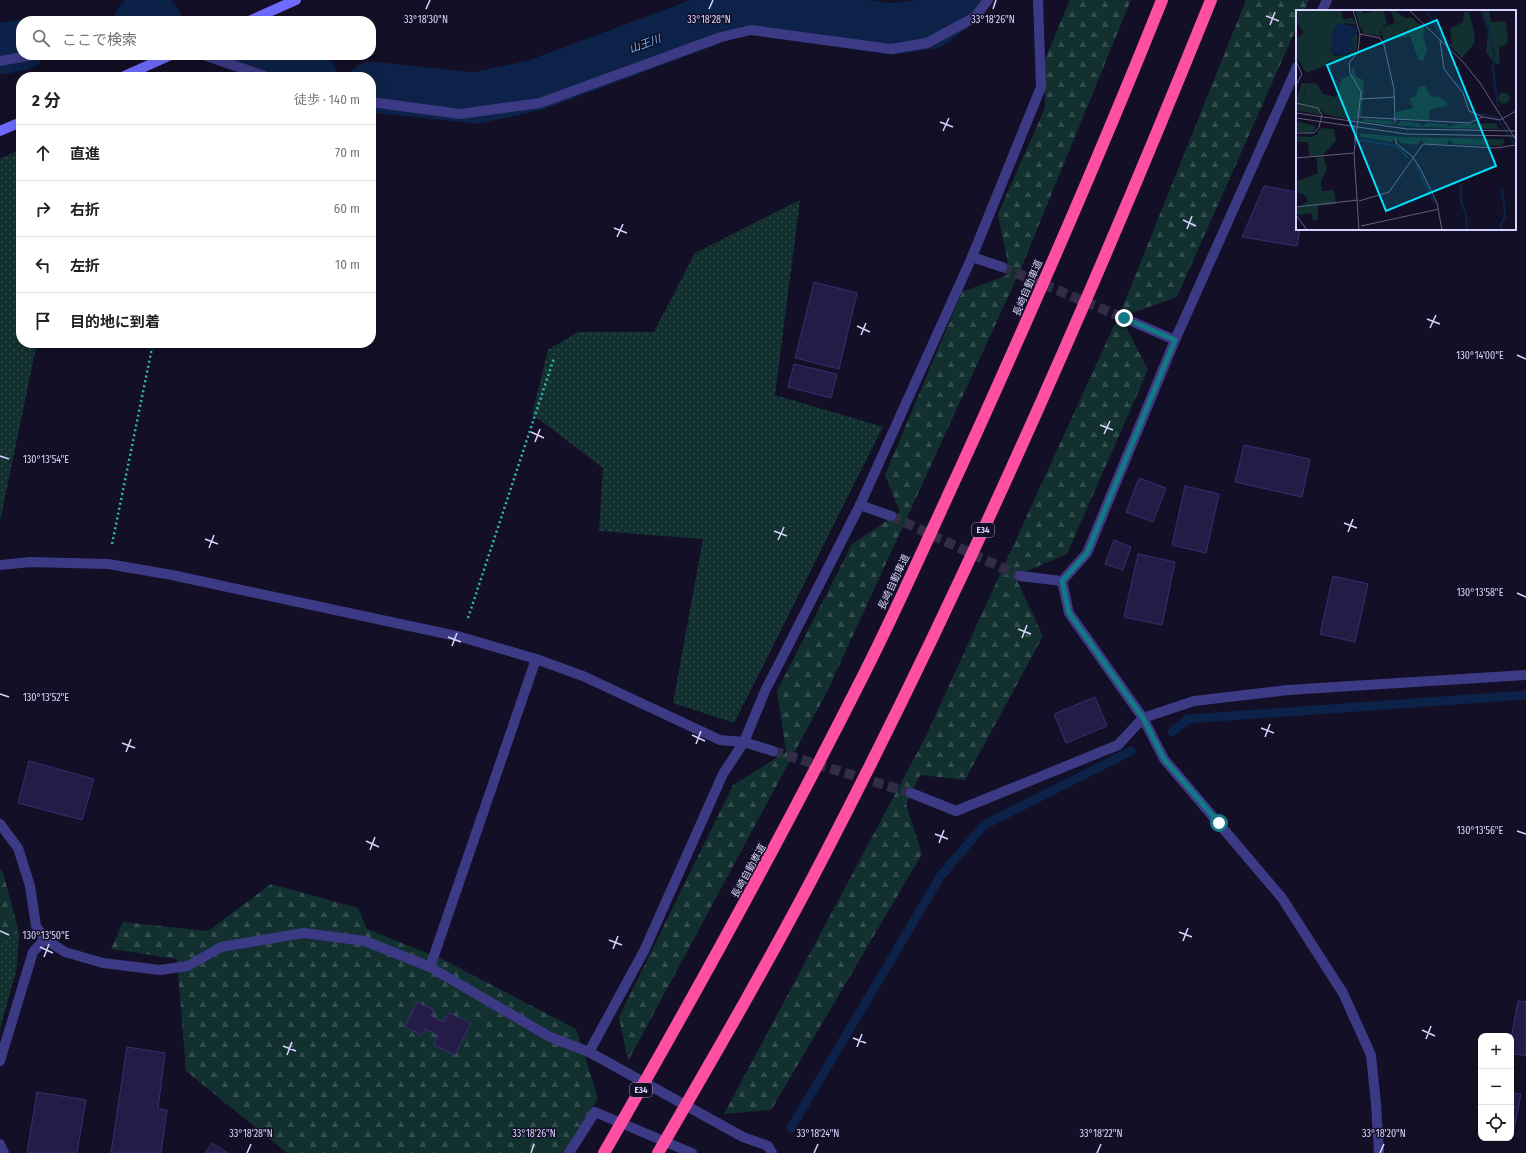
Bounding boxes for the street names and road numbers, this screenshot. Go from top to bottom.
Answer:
street label: 長崎自動車道 [1011,258,1045,318]
road number: E34 [972,523,994,537]
street label: 長崎自動車道 [876,552,912,612]
street label: 長崎自動車道 [729,842,769,900]
road number: E34 [630,1083,652,1097]

